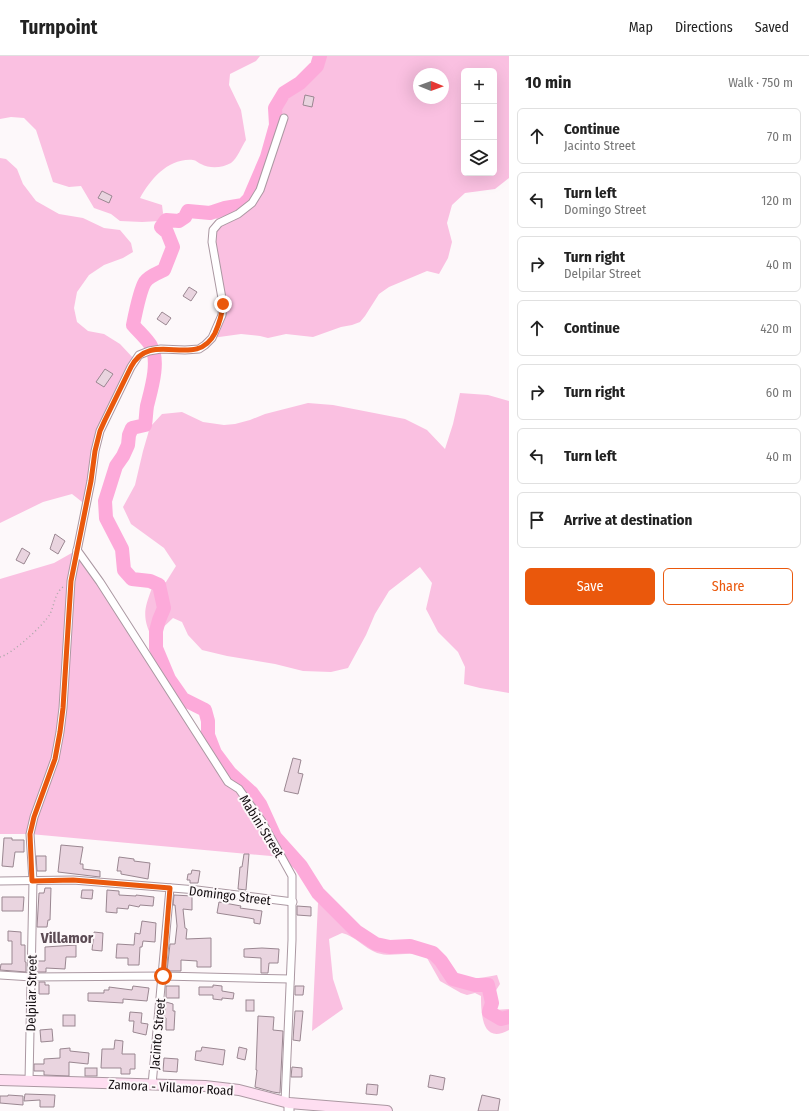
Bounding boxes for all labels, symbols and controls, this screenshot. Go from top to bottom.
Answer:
text: Turnpoint [20,16,97,39]
text: Map [629,19,653,36]
text: Directions [675,19,733,36]
text: Saved [755,19,789,36]
north arrow [413,68,449,104]
map controls [461,68,497,176]
button: + [461,68,497,104]
text: 10 min [525,72,571,93]
text: Walk · 750 m [728,75,793,90]
button: − [461,104,497,140]
text: Continue [564,120,620,138]
icon: ahead [526,125,548,147]
text: 70 m [767,129,792,144]
text: Jacinto Street [564,138,636,153]
button: layers [461,140,497,176]
text: Turn left [564,184,617,202]
icon: left [526,189,548,211]
text: 120 m [761,193,792,208]
text: Domingo Street [564,202,646,217]
text: Turn right [564,248,625,266]
icon: right [526,253,548,275]
text: 40 m [766,257,792,272]
text: Delpilar Street [564,266,641,281]
route end [214,295,232,313]
icon: ahead [526,317,548,339]
text: Continue [564,319,620,337]
text: 420 m [760,321,792,336]
icon: right [526,381,548,403]
text: Turn right [564,383,625,401]
text: 60 m [766,385,792,400]
icon: left [526,445,548,467]
text: Turn left [564,447,617,465]
text: 40 m [766,449,792,464]
icon: arrive [526,509,548,531]
text: Arrive at destination [564,511,692,529]
button: Save [525,568,655,605]
button: Share [663,568,793,605]
street label: Mabini Street [236,792,287,861]
street label: Domingo Street [188,883,272,908]
district label: Villamor [40,929,94,947]
street label: Delpilar Street [23,954,40,1032]
route start [154,967,172,985]
street label: Jacinto Street [147,997,168,1070]
street label: Zamora - Villamor Road [108,1077,234,1098]

